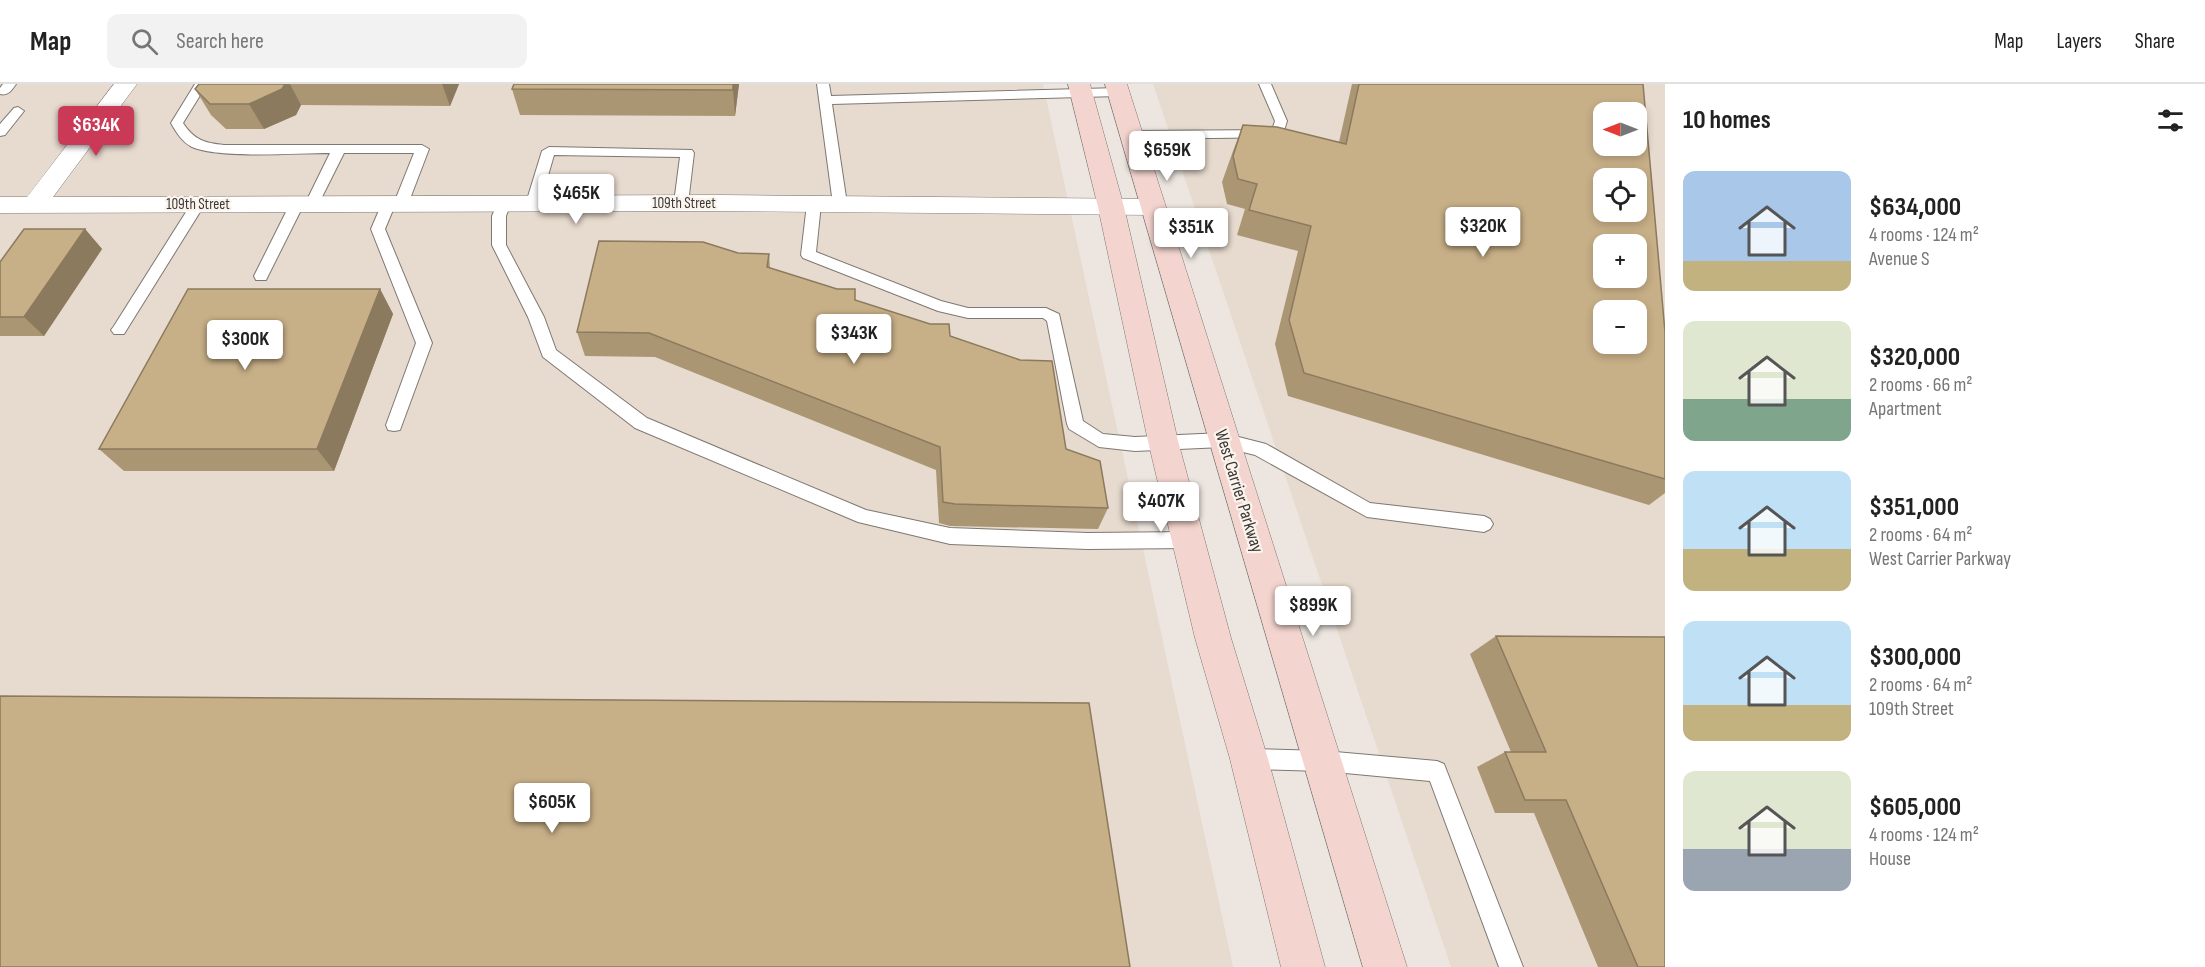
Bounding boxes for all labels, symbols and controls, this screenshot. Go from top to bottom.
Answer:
search box [107,14,527,68]
text: Map [30,25,71,58]
icon: search [128,25,161,58]
text: Search here [176,28,264,55]
text: Map [1994,29,2023,54]
text: Layers [2056,29,2102,54]
text: Share [2135,29,2175,54]
north arrow [1593,102,1647,156]
map controls [1593,102,1647,354]
icon: filters [2154,104,2187,137]
text: 10 homes [1683,105,1771,136]
pin: $634K [54,106,138,157]
text: $634K [72,113,120,137]
pin: $659K [1125,131,1209,182]
text: $659K [1143,138,1191,162]
button: locate [1593,168,1647,222]
pin: $465K [534,174,618,225]
text: $465K [552,181,600,205]
text: $634,000 [1869,192,1961,223]
street label: 109th Street [652,194,716,213]
street label: 109th Street [166,195,230,214]
icon: home [1731,195,1803,267]
pin: $320K [1441,207,1525,258]
pin: $351K [1149,208,1233,259]
text: $320K [1459,214,1507,238]
text: $351K [1168,215,1214,239]
text: 4 rooms · 124 m² [1869,223,1979,247]
button: + [1593,234,1647,288]
text: Avenue S [1869,247,1930,271]
button: − [1593,300,1647,354]
pin: $343K [812,314,896,365]
pin: $300K [203,320,287,371]
text: $343K [830,321,878,345]
text: $300K [221,327,269,351]
text: $320,000 [1869,342,1960,373]
icon: home [1731,345,1803,417]
text: 2 rooms · 66 m² [1869,373,1973,397]
text: Apartment [1869,397,1942,421]
street label: West Carrier Parkway [1210,427,1268,555]
pin: $407K [1119,482,1203,533]
text: $407K [1137,489,1185,513]
text: $351,000 [1869,492,1959,523]
icon: home [1731,495,1803,567]
text: 2 rooms · 64 m² [1869,523,1973,547]
text: West Carrier Parkway [1869,547,2011,571]
pin: $899K [1271,586,1355,637]
text: $899K [1289,593,1337,617]
text: $300,000 [1869,642,1961,673]
icon: home [1731,645,1803,717]
text: 2 rooms · 64 m² [1869,673,1973,697]
text: 109th Street [1869,697,1954,721]
pin: $605K [510,783,594,834]
text: $605K [528,790,576,814]
text: $605,000 [1869,792,1961,823]
icon: home [1731,795,1803,867]
text: 4 rooms · 124 m² [1869,823,1979,847]
text: House [1869,847,1911,871]

